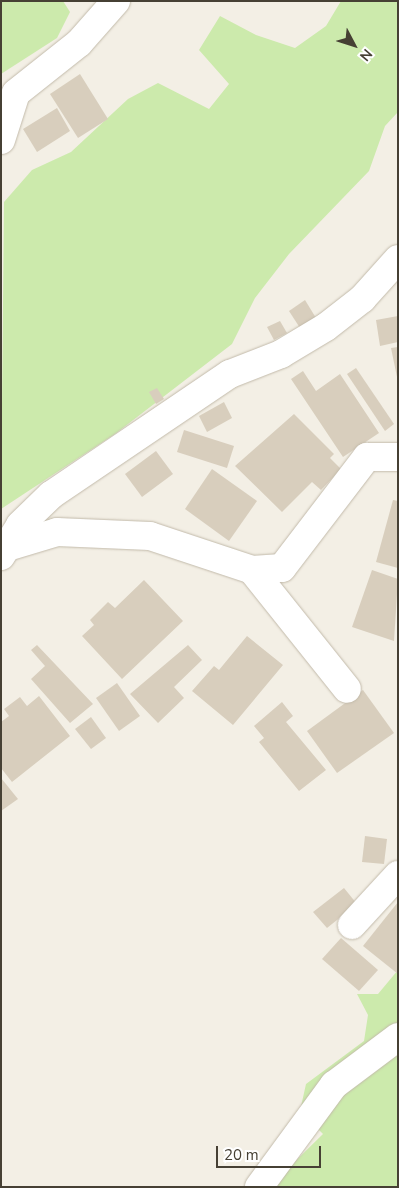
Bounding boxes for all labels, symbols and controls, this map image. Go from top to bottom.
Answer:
north arrow [329,20,379,70]
text: N [355,45,377,65]
scale bar [219,1136,324,1168]
text: 20 m [224,1145,259,1165]

